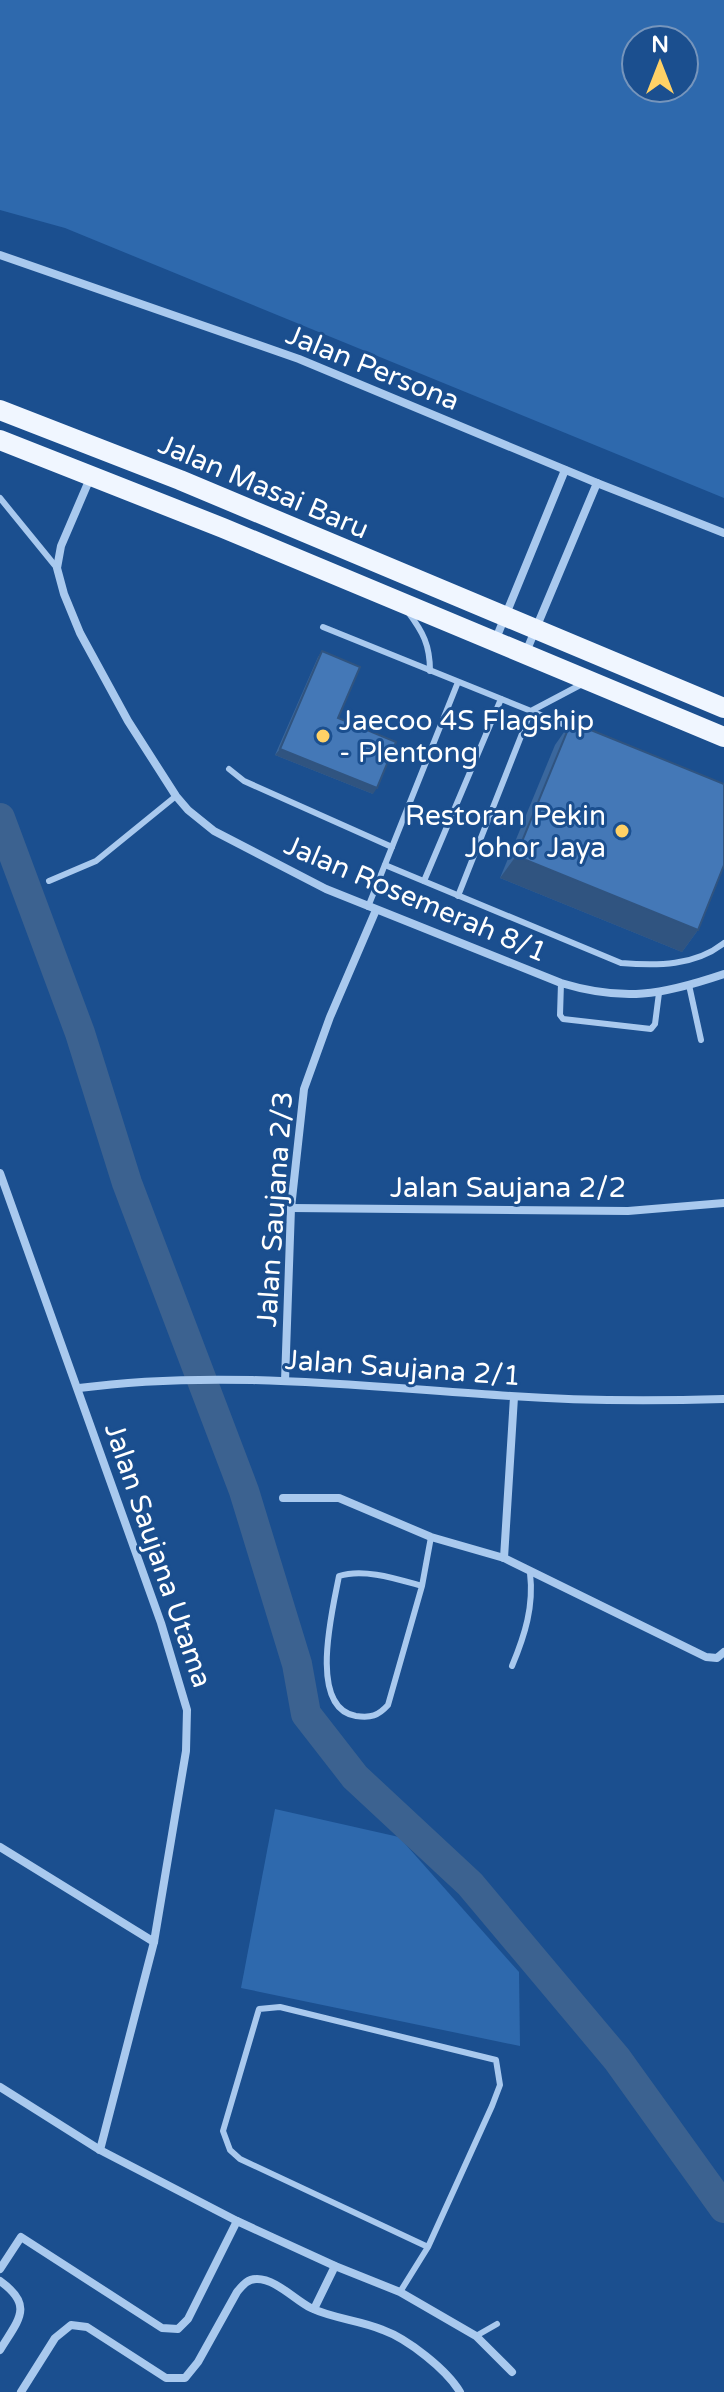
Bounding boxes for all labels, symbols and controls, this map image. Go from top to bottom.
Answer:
north arrow [620,24,700,104]
text: N [651,32,669,58]
street label: Jalan Persona [281,318,464,418]
street label: Jalan Masai Baru [153,427,374,547]
place label: Jaecoo 4S Flagship - Plentong [339,704,594,770]
marker: Jaecoo 4S Flagship - Plentong [314,727,332,745]
place label: Restoran Pekin Johor Jaya [405,799,606,865]
marker: Restoran Pekin Johor Jaya [613,822,631,840]
street label: Jalan Rosemerah 8/1 [279,828,552,970]
street label: Jalan Saujana 2/3 [250,1090,300,1328]
street label: Jalan Saujana 2/2 [390,1171,626,1205]
street label: Jalan Saujana 2/1 [284,1343,522,1393]
street label: Jalan Saujana Utama [97,1419,219,1692]

